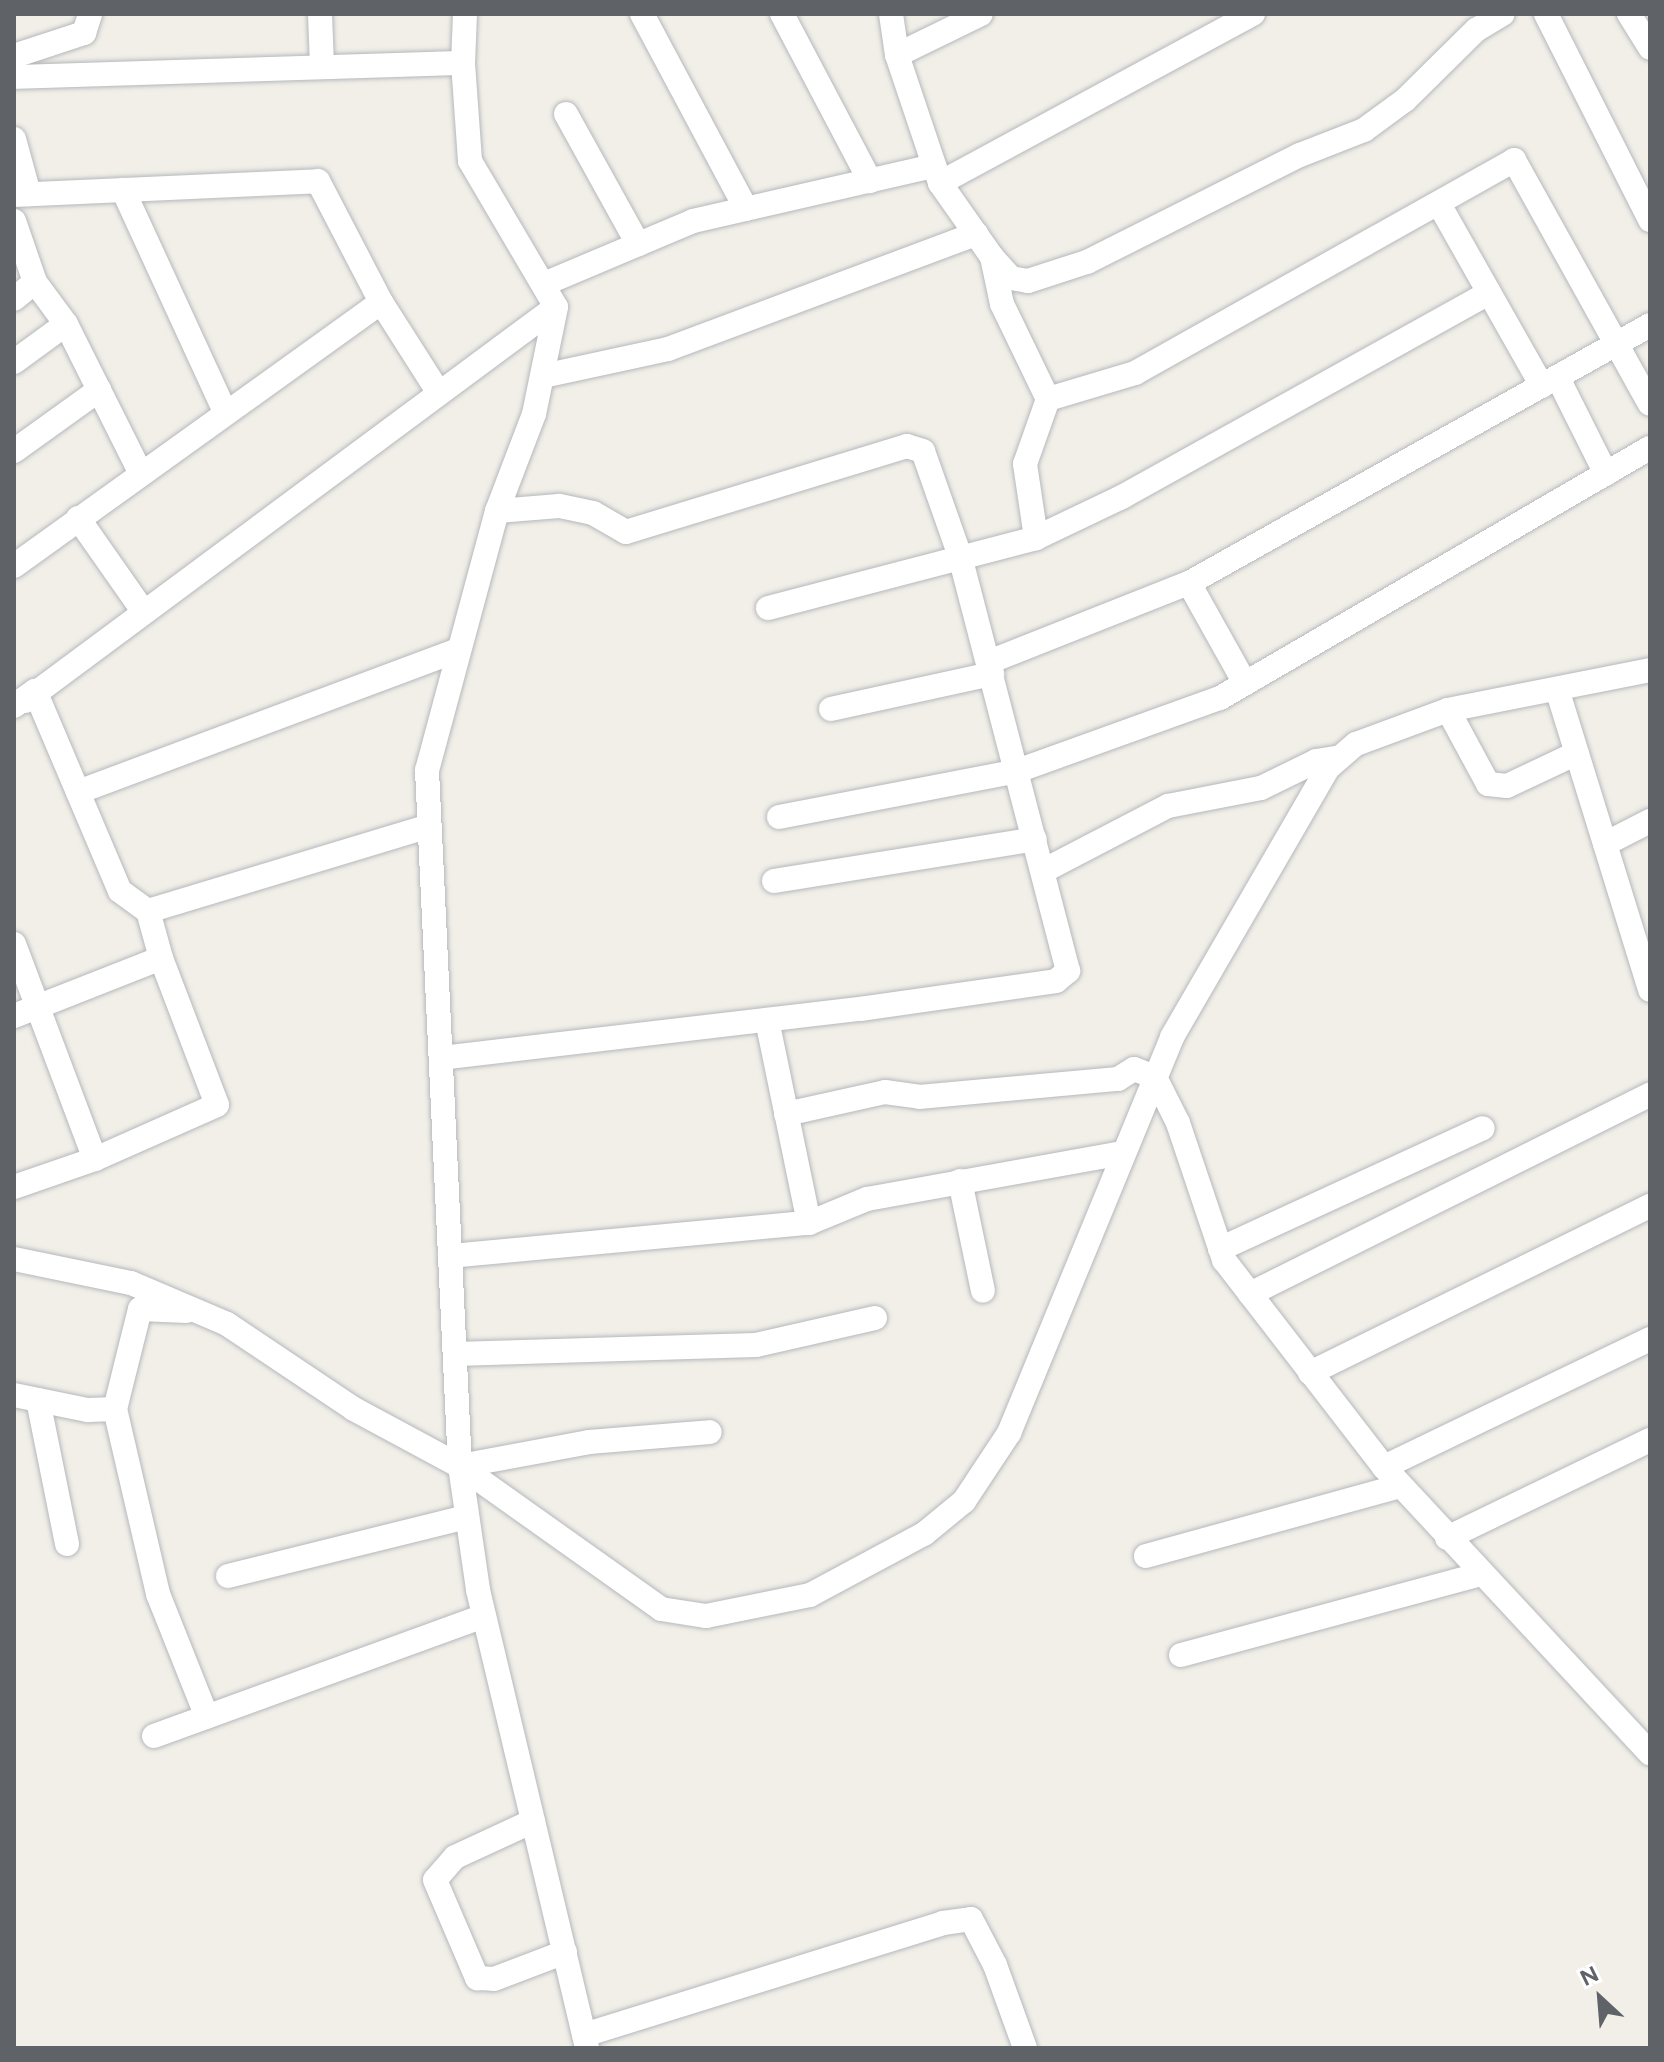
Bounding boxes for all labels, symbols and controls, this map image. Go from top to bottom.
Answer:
north arrow [1560,1958,1640,2038]
text: N [1576,1960,1603,1992]

